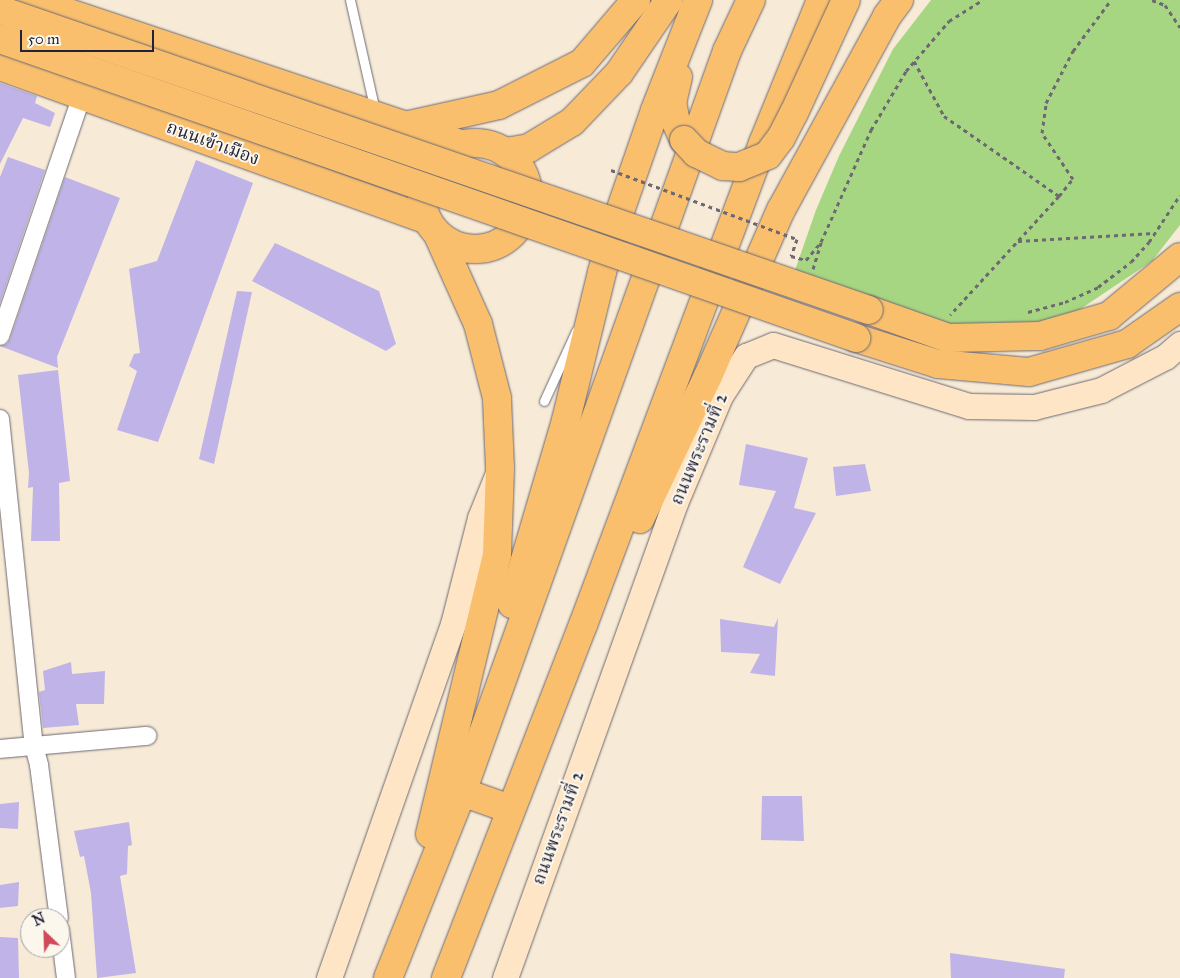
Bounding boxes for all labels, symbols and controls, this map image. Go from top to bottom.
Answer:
scale bar [22,20,156,52]
text: 50 m [28,30,60,48]
street label: ถนนเข้าเมือง [164,116,262,170]
street label: ถนนพระรามที่ 2 [666,390,732,508]
street label: ถนนพระรามที่ 2 [527,768,589,888]
north arrow [20,908,70,958]
text: N [30,910,48,930]

